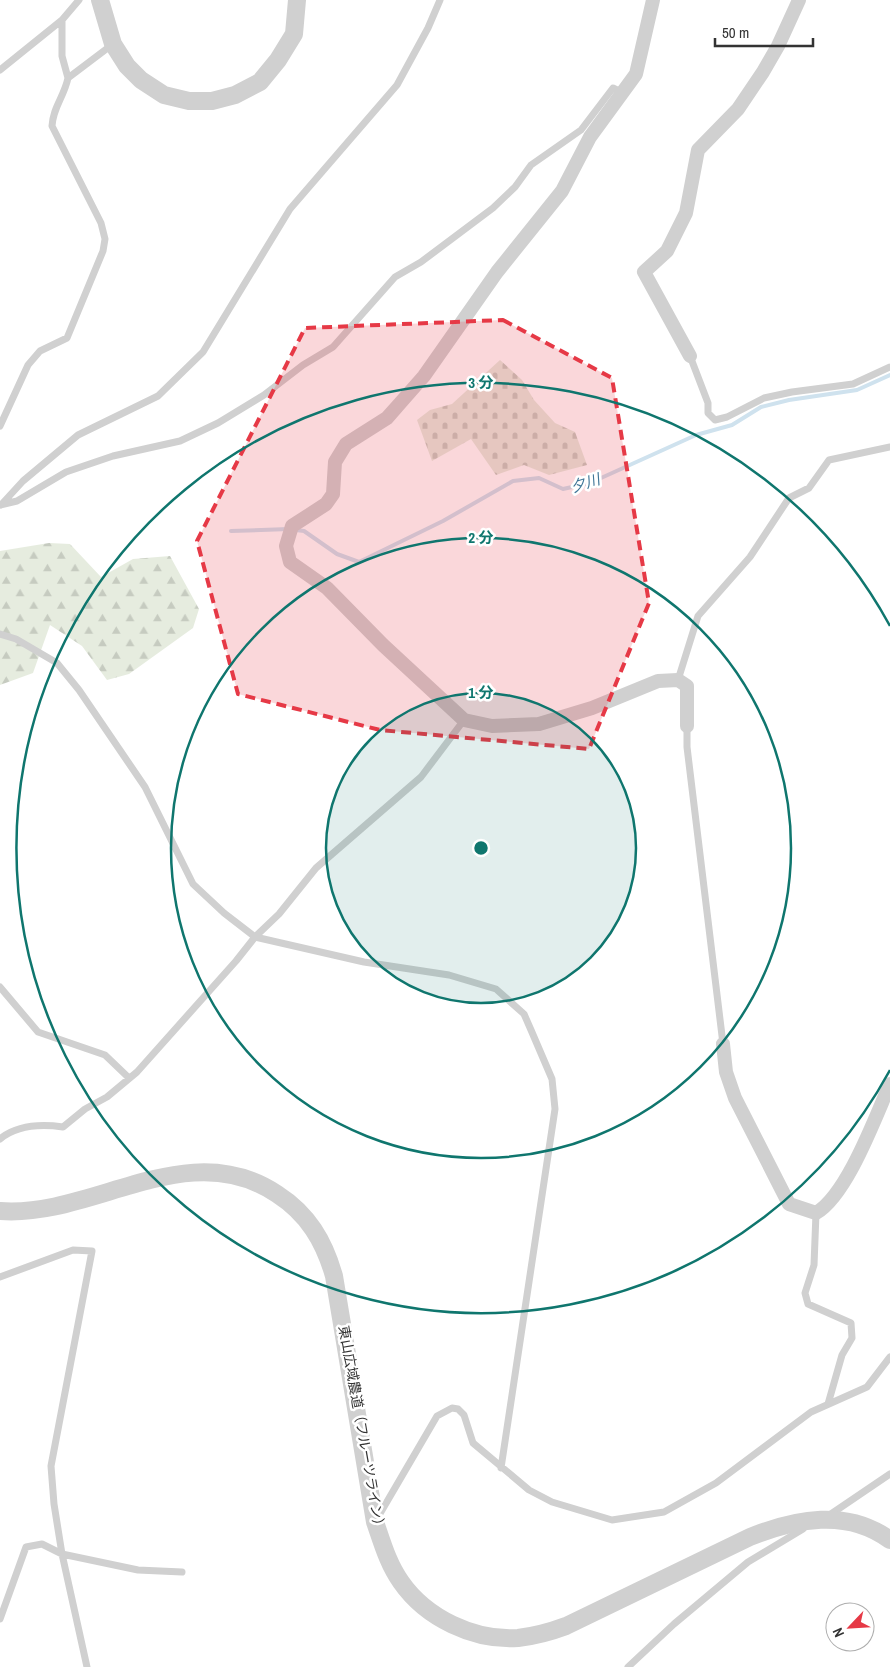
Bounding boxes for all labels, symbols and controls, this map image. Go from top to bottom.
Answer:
scale bar [715,15,812,47]
text: 50 m [722,22,749,43]
text: 3 分 [468,372,494,393]
water label: 夕川 [567,468,604,498]
text: 2 分 [468,527,494,548]
text: 1 分 [468,682,494,703]
centre of rings [472,839,490,857]
street label: 東山広域農道（フルーツライン） [335,1324,389,1534]
north arrow [825,1602,875,1652]
text: N [828,1625,848,1640]

